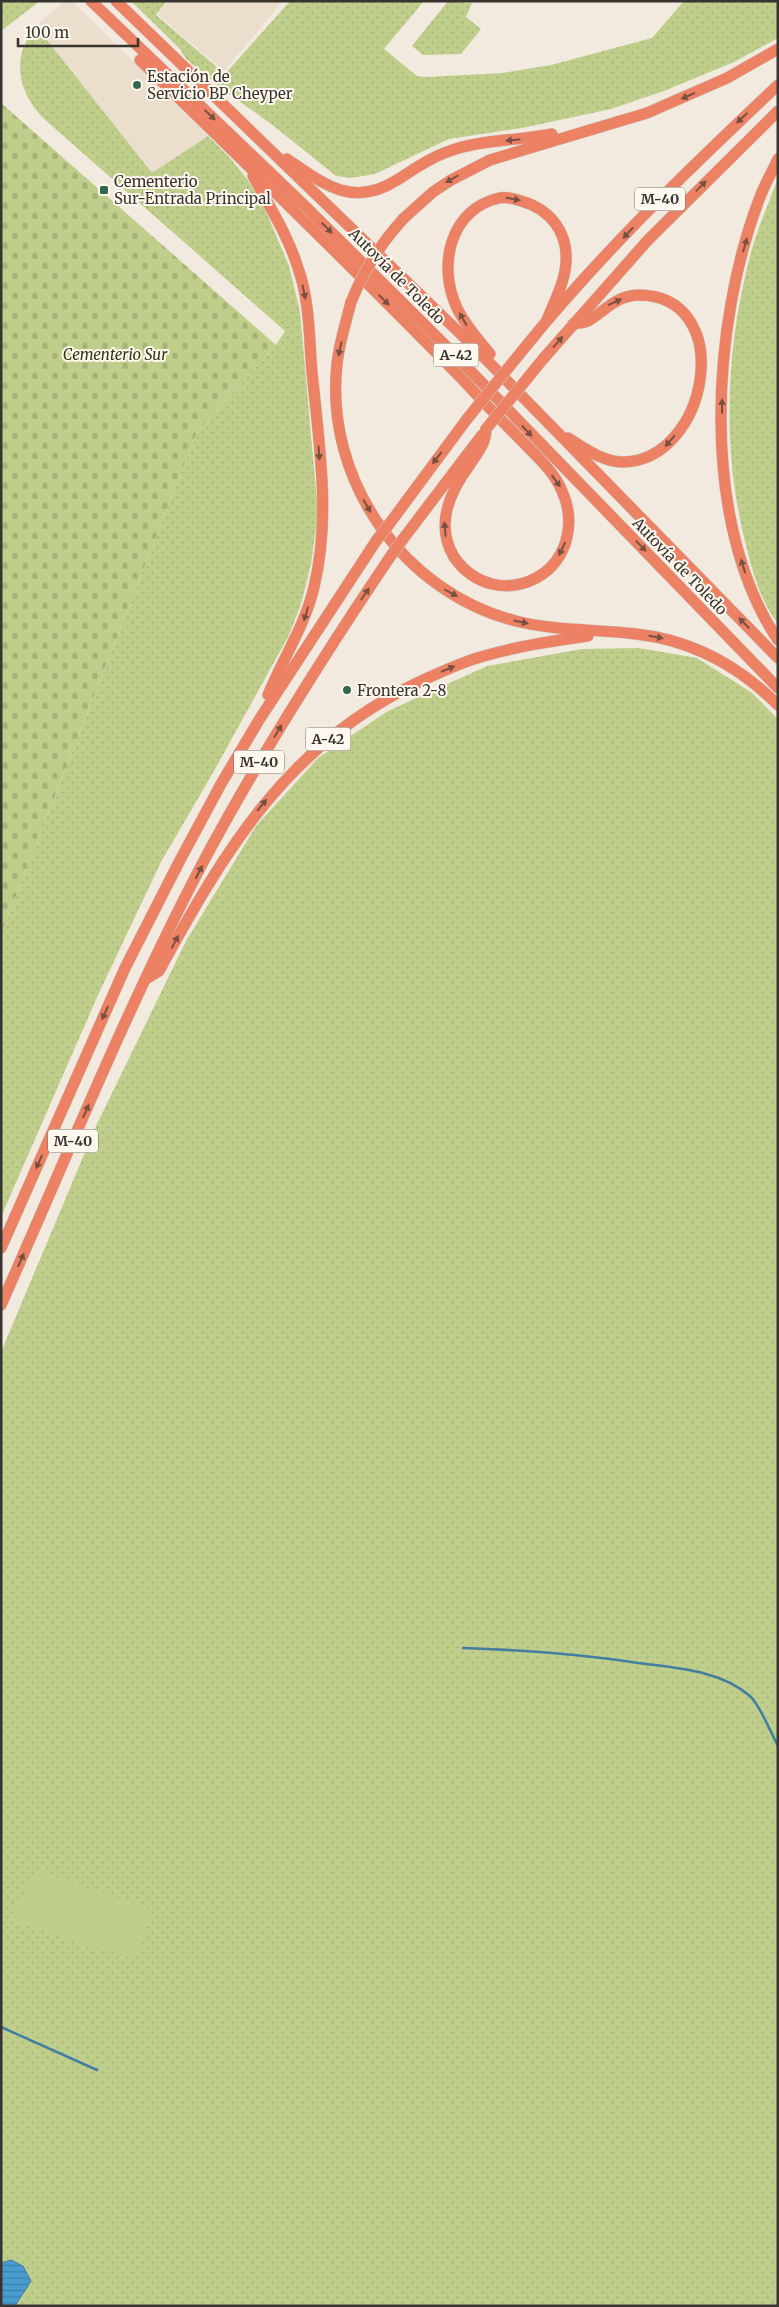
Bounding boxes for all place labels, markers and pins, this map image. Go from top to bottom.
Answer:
place label: Estación de Servicio BP Cheyper [147,67,293,103]
marker: Estación de Servicio BP Cheyper [131,79,143,91]
place label: Cementerio Sur-Entrada Principal [114,172,271,208]
marker: Cementerio Sur-Entrada Principal [98,184,110,196]
place label: Frontera 2-8 [357,681,446,700]
marker: Frontera 2-8 [341,684,353,696]

